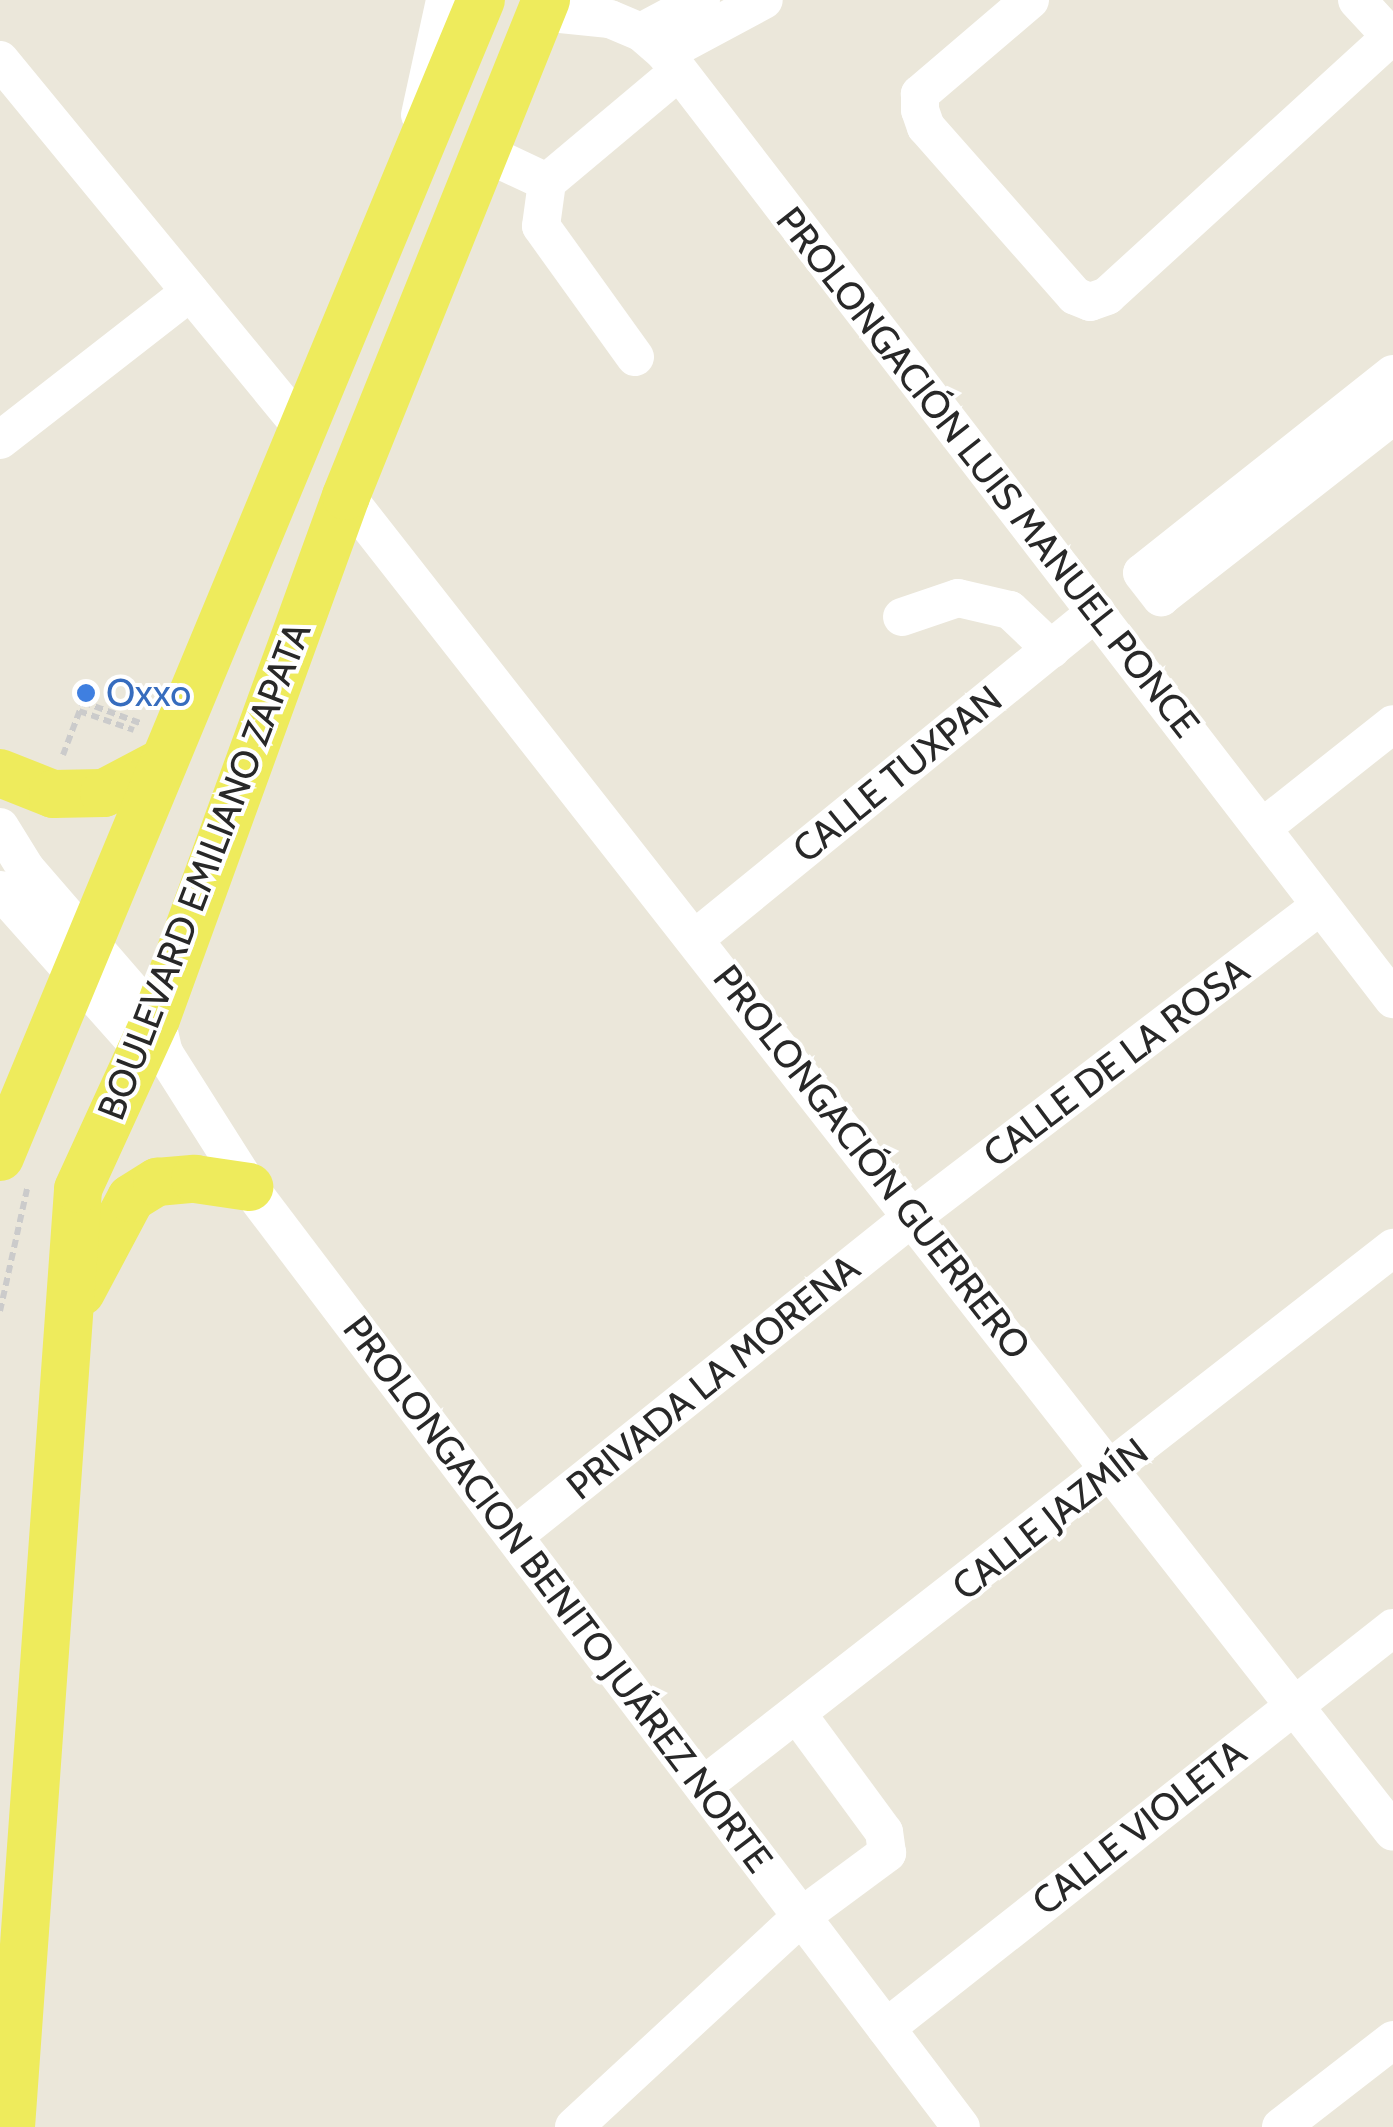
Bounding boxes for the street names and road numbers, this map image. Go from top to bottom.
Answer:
street label: PROLONGACIÓN LUIS MANUEL PONCE [767,198,1209,746]
street label: BOULEVARD EMILIANO ZAPATA [88,616,320,1126]
street label: CALLE TUXPAN [783,676,1011,872]
street label: CALLE DE LA ROSA [974,947,1258,1177]
street label: PROLONGACIÓN GUERRERO [704,956,1040,1368]
street label: PRIVADA LA MORENA [558,1245,868,1509]
street label: PROLONGACION BENITO JUÁREZ NORTE [334,1307,782,1881]
street label: CALLE JAZMÍN [943,1429,1157,1609]
street label: CALLE VIOLETA [1023,1730,1255,1924]

